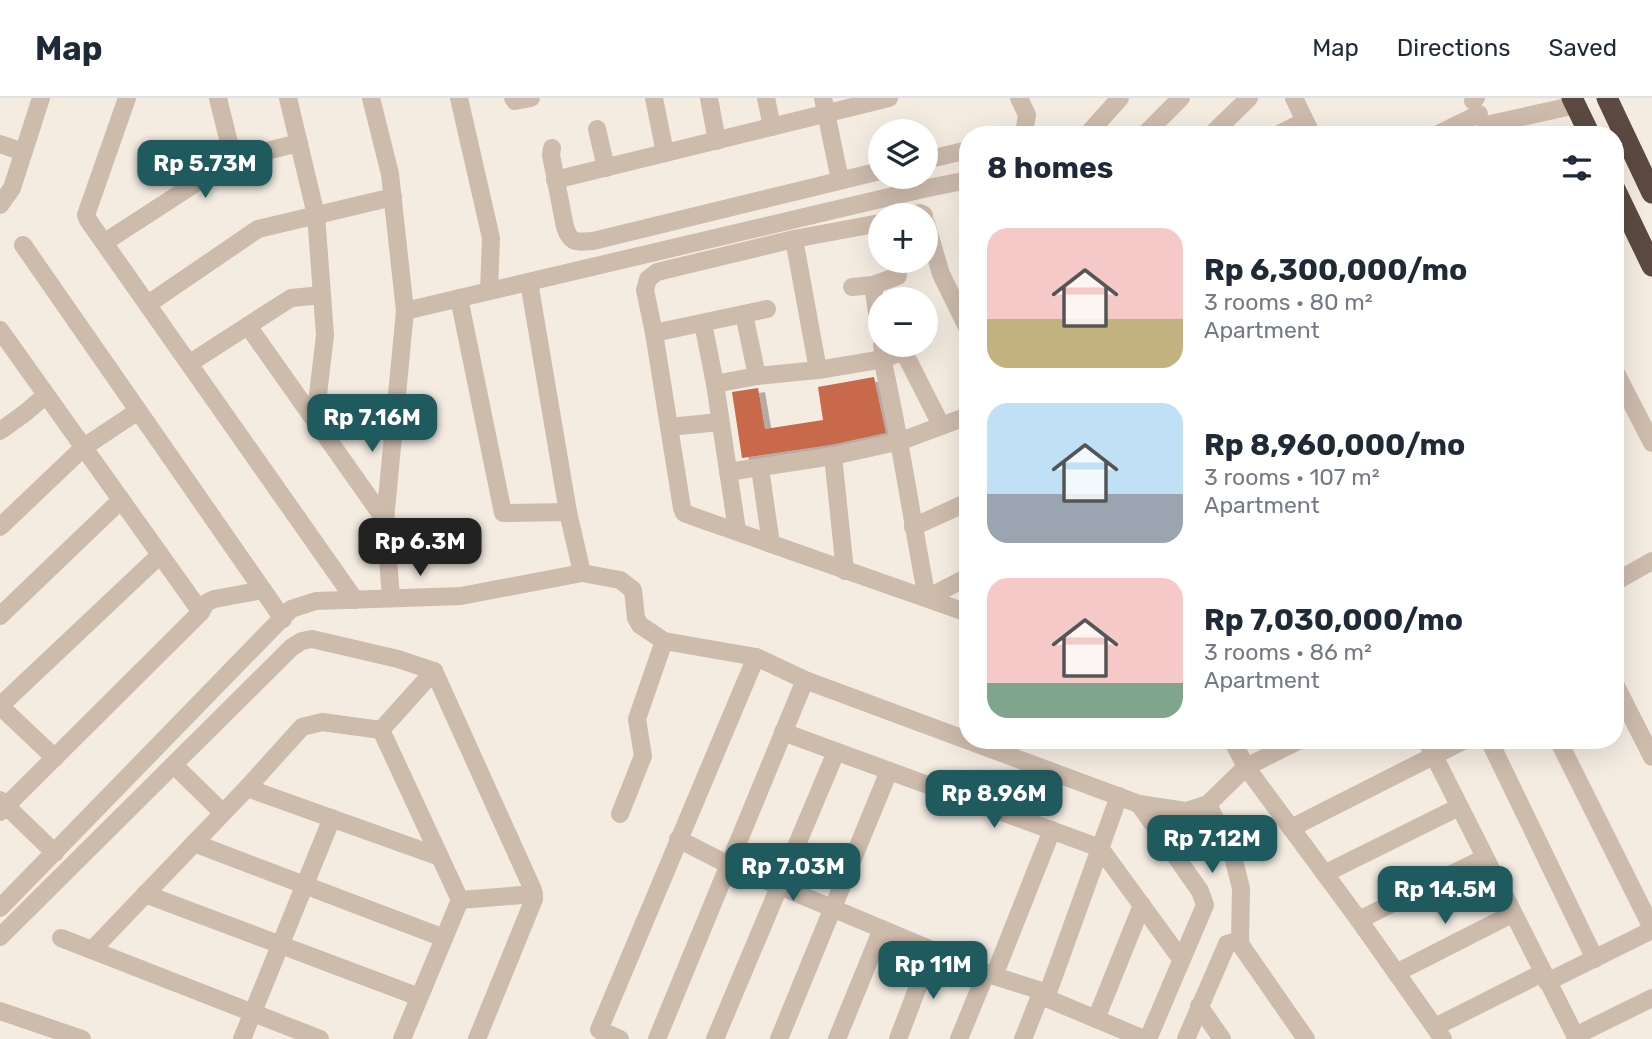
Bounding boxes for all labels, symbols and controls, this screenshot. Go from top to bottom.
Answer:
text: Map [35,29,103,68]
text: Map [1312,34,1359,62]
text: Directions [1397,34,1510,62]
text: Saved [1548,34,1617,62]
map controls [868,119,938,357]
button: layers [868,119,938,189]
pin: Rp 5.73M [133,140,277,200]
text: Rp 5.73M [153,149,257,177]
icon: filters [1558,149,1596,187]
text: 8 homes [987,150,1113,186]
button: + [868,203,938,273]
text: Rp 6,300,000/mo [1204,252,1467,288]
icon: home [1043,256,1127,340]
button: − [868,287,938,357]
text: 3 rooms · 80 m² [1204,288,1373,316]
text: Apartment [1204,316,1320,344]
pin: Rp 7.16M [300,394,444,454]
text: Rp 7.16M [323,403,421,431]
text: Rp 8,960,000/mo [1204,427,1465,463]
icon: home [1043,431,1127,515]
text: 3 rooms · 107 m² [1204,463,1380,491]
text: Apartment [1204,491,1320,519]
pin: Rp 6.3M [355,518,485,578]
text: Rp 6.3M [374,527,466,555]
text: Rp 7,030,000/mo [1204,602,1463,638]
icon: home [1043,606,1127,690]
text: 3 rooms · 86 m² [1204,638,1372,666]
text: Apartment [1204,666,1320,694]
pin: Rp 8.96M [922,770,1066,830]
text: Rp 8.96M [941,779,1047,807]
pin: Rp 7.12M [1140,816,1284,875]
text: Rp 7.12M [1163,824,1261,852]
pin: Rp 7.03M [721,844,865,903]
text: Rp 7.03M [741,852,845,880]
pin: Rp 14.5M [1373,866,1517,926]
text: Rp 14.5M [1394,875,1496,903]
pin: Rp 11M [876,942,990,1001]
text: Rp 11M [894,950,972,978]

